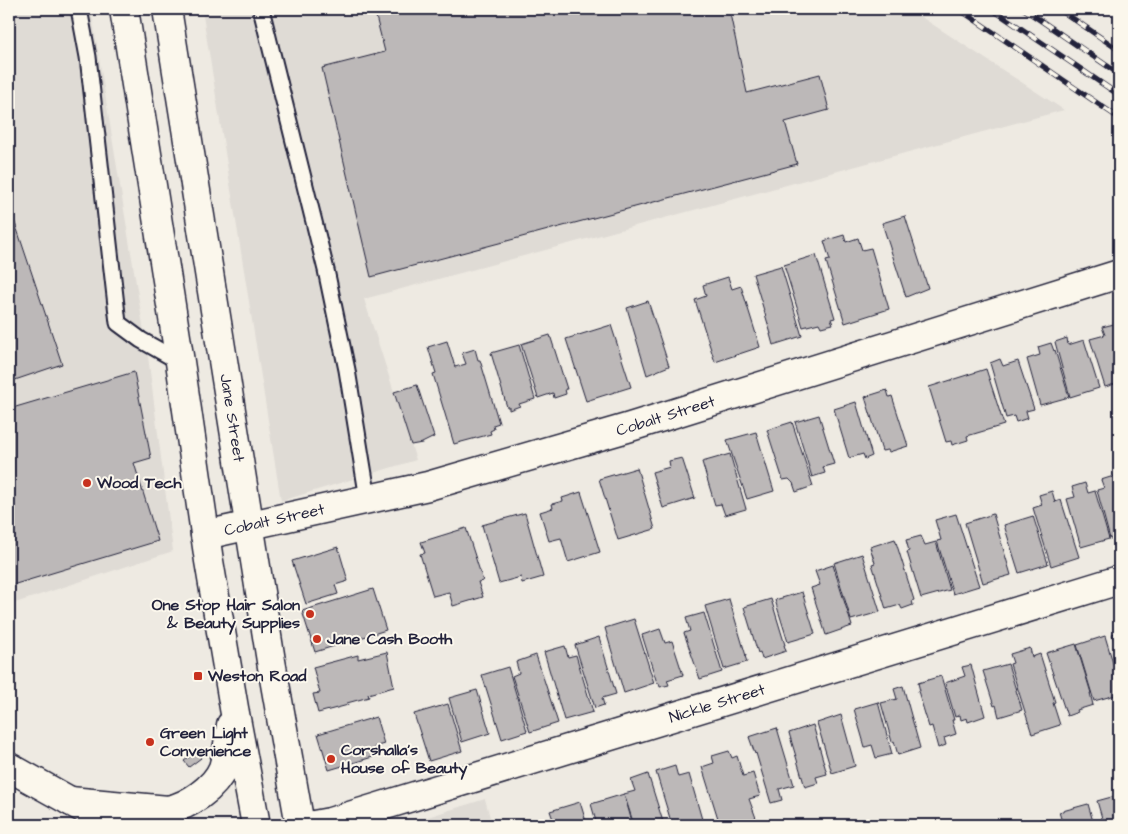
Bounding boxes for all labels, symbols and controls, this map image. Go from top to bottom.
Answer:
street label: Jane Street [214,372,250,464]
street label: Cobalt Street [614,390,718,442]
place label: Wood Tech [96,472,182,494]
marker: Wood Tech [81,477,93,489]
street label: Cobalt Street [222,498,327,541]
place label: One Stop Hair Salon & Beauty Supplies [152,594,300,635]
marker: One Stop Hair Salon & Beauty Supplies [304,608,316,620]
place label: Jane Cash Booth [326,628,453,650]
marker: Jane Cash Booth [311,633,323,645]
place label: Weston Road [207,665,307,687]
marker: Weston Road [192,670,204,682]
street label: Nickle Street [666,678,768,728]
place label: Green Light Convenience [160,722,251,762]
marker: Green Light Convenience [144,736,156,748]
place label: Corshalla's House of Beauty [341,739,468,780]
marker: Corshalla's House of Beauty [325,753,337,765]

